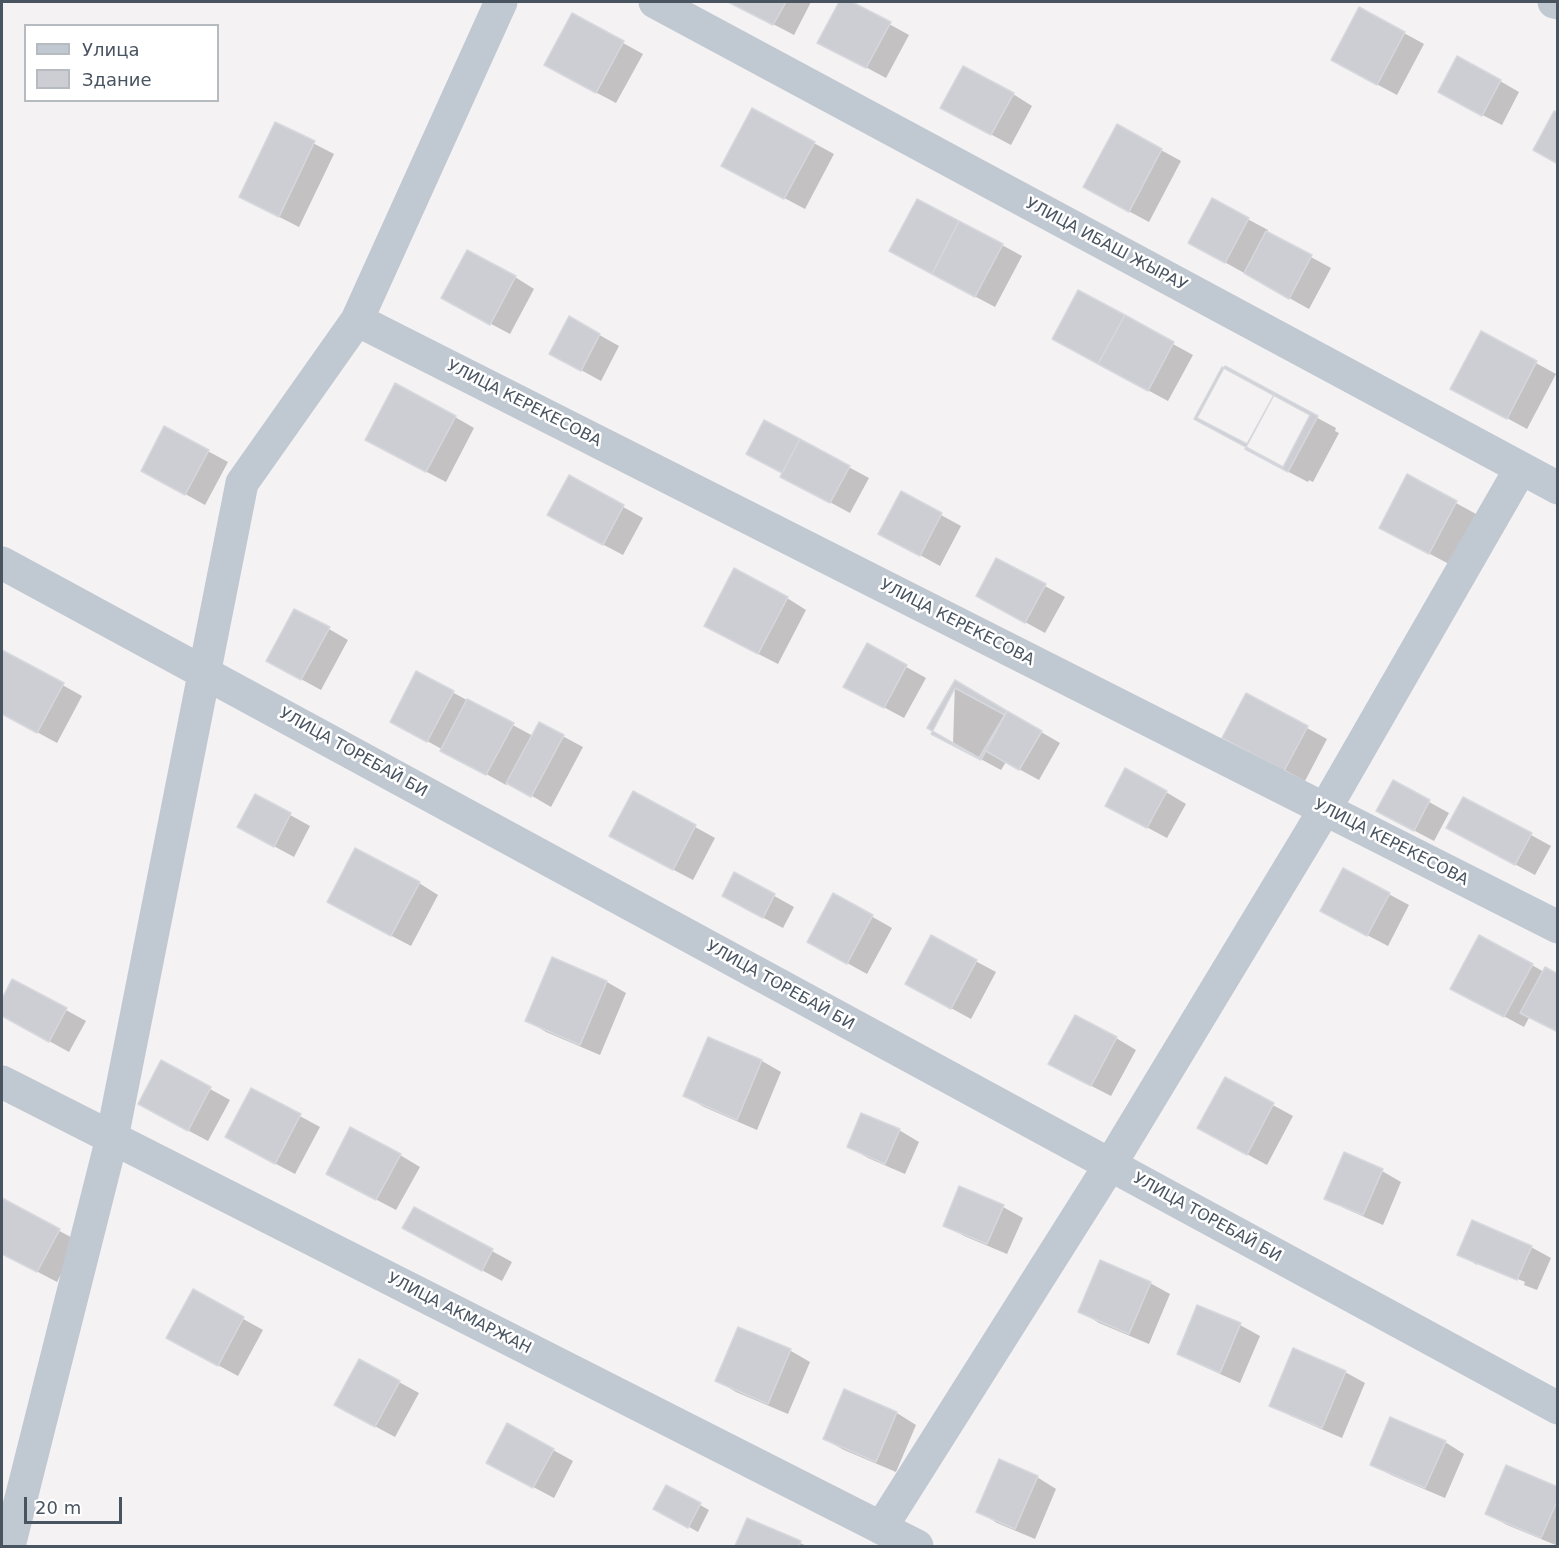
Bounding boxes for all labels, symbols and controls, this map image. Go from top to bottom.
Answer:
legend [24,24,219,102]
text: Улица [82,39,139,60]
text: Здание [82,69,152,90]
street label: УЛИЦА ИБАШ ЖЫРАУ [1022,194,1190,296]
street label: УЛИЦА КЕРЕКЕСОВА [444,357,604,451]
street label: УЛИЦА КЕРЕКЕСОВА [877,576,1037,670]
street label: УЛИЦА ТОРЕБАЙ БИ [276,704,430,802]
street label: УЛИЦА КЕРЕКЕСОВА [1311,796,1471,890]
street label: УЛИЦА ТОРЕБАЙ БИ [703,937,857,1035]
street label: УЛИЦА ТОРЕБАЙ БИ [1130,1169,1284,1267]
street label: УЛИЦА АКМАРЖАН [384,1269,534,1359]
scale bar [27,1485,124,1523]
text: 20 m [35,1497,81,1518]

